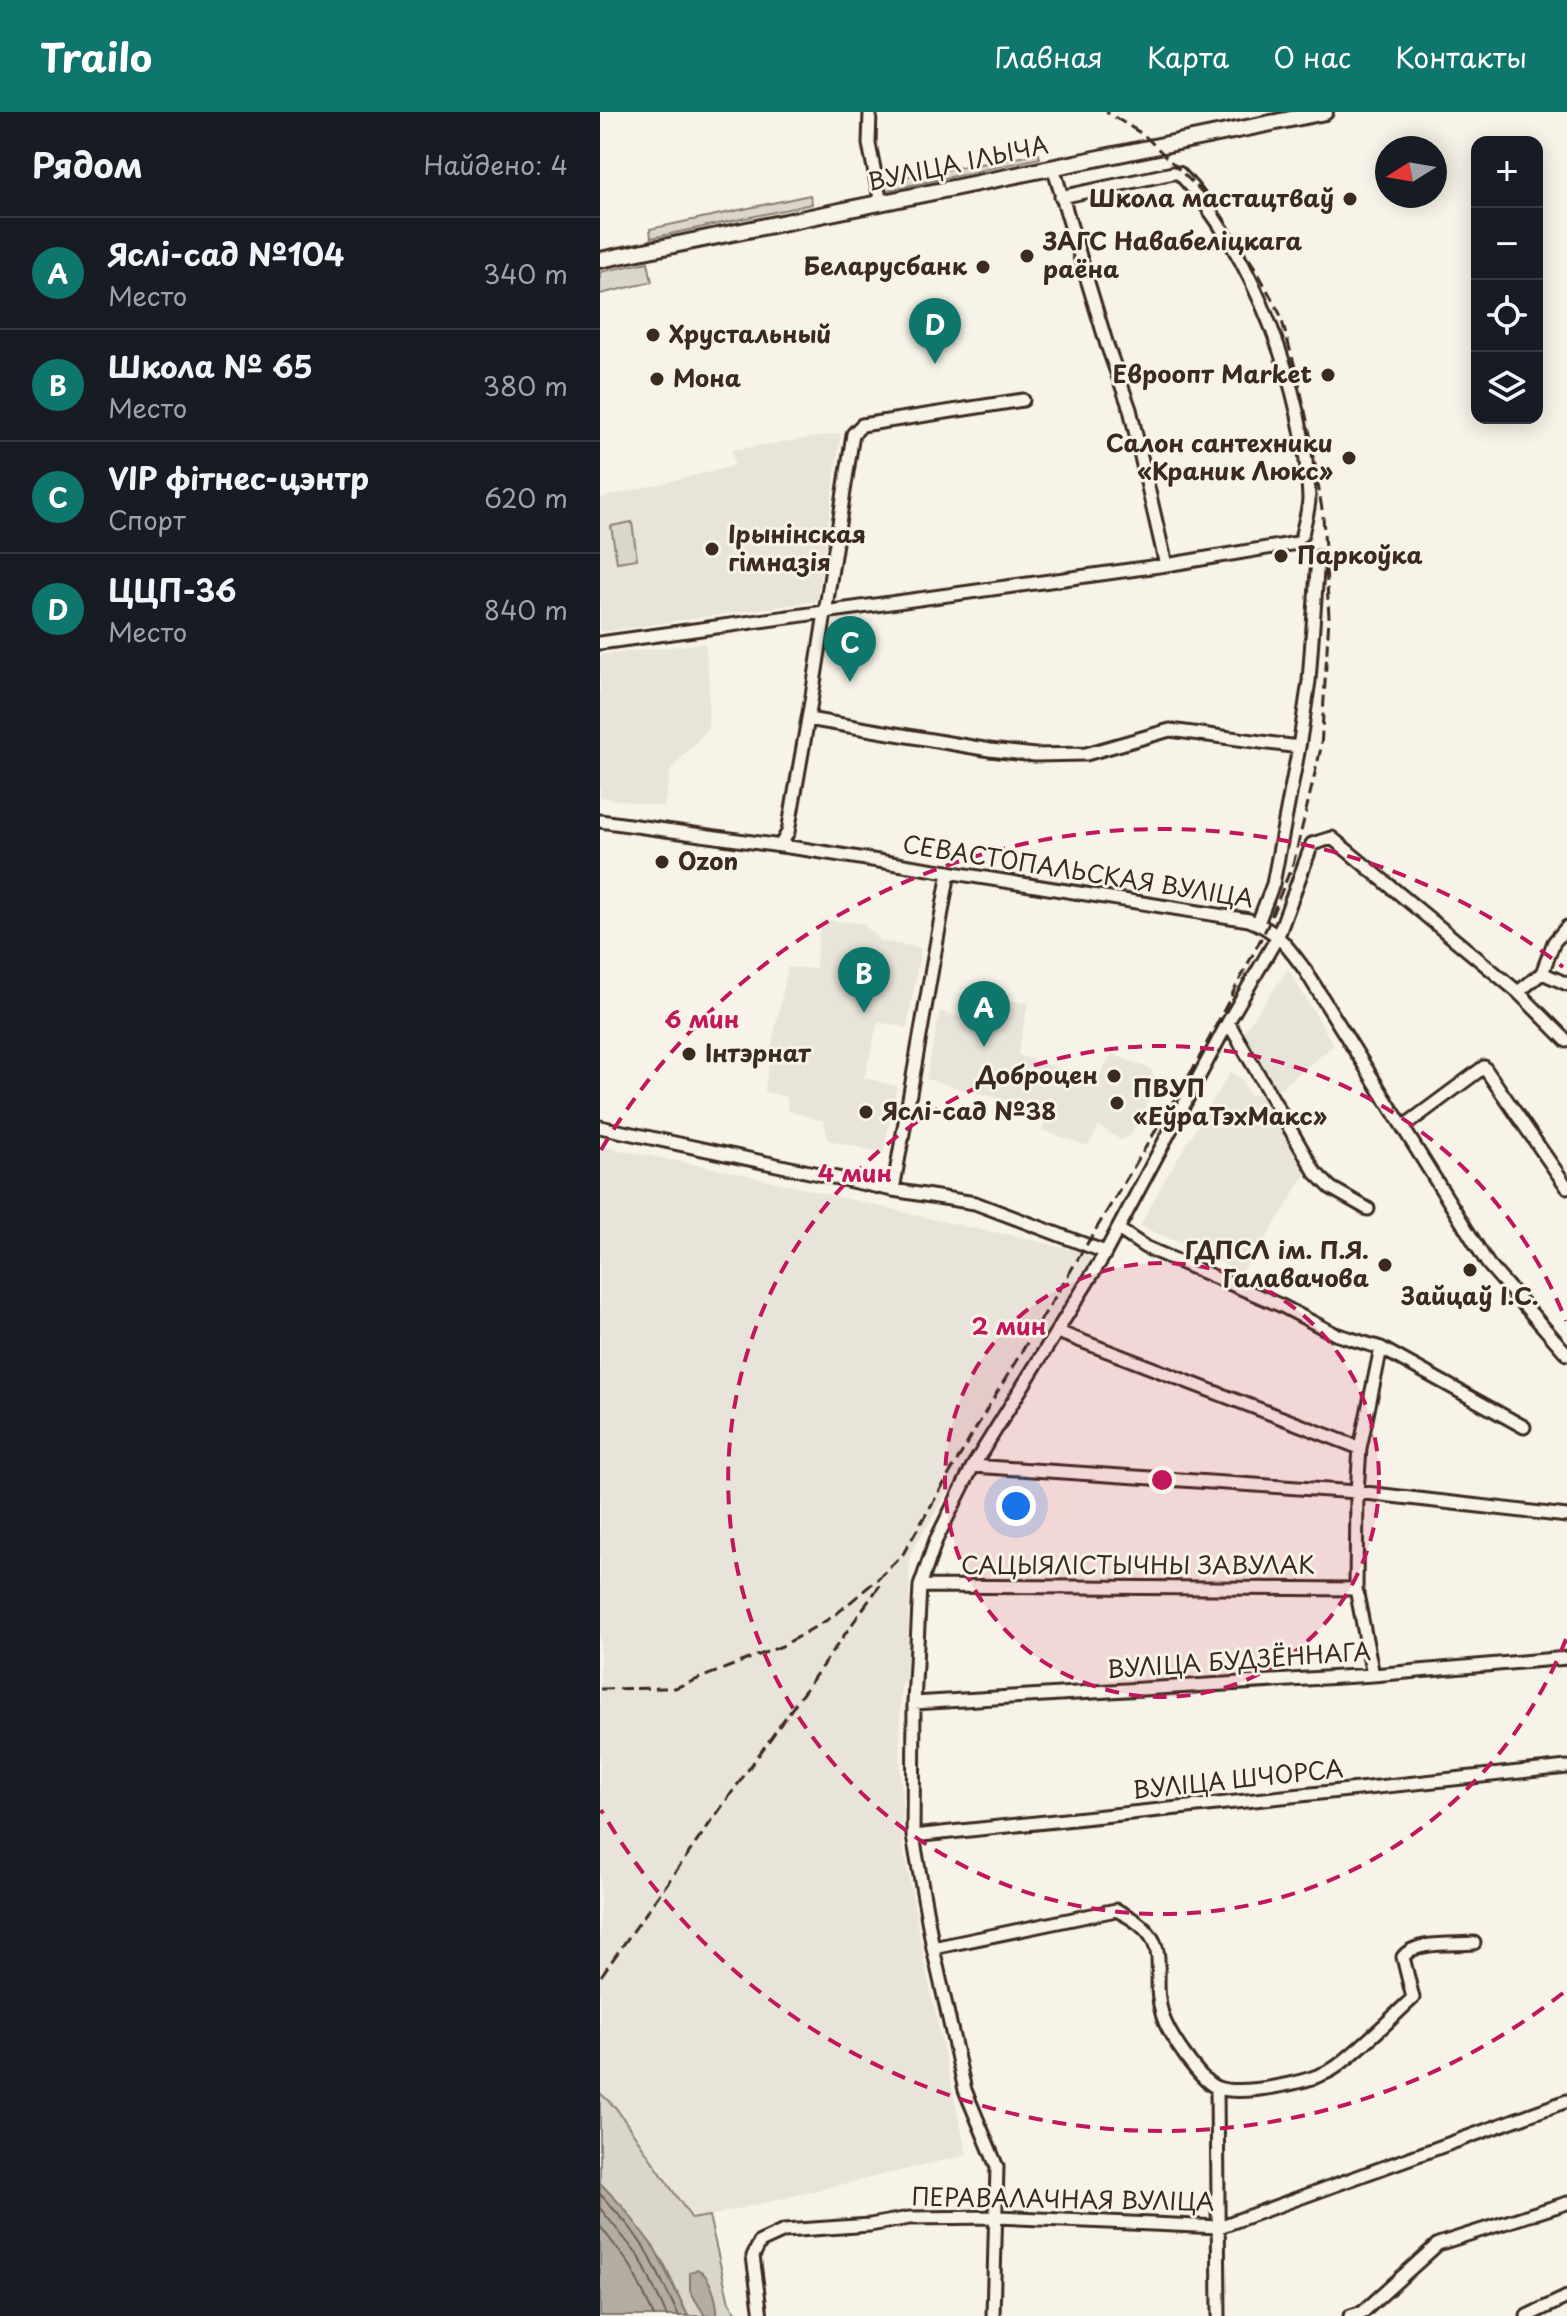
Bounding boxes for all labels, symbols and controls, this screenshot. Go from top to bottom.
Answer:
text: Trailo [40,28,152,85]
text: Главная [995,35,1103,78]
text: Карта [1147,35,1229,78]
text: О нас [1273,35,1351,78]
text: Контакты [1395,35,1527,78]
street label: ВУЛІЦА ІЛЬІЧА [864,125,1051,199]
north arrow [1375,136,1447,208]
map controls [1471,136,1543,424]
button: + [1471,136,1543,208]
text: Рядом [32,138,143,190]
text: Найдено: 4 [423,145,568,184]
place label: Школа мастацтваў [1089,179,1334,215]
marker: Школа мастацтваў [1341,190,1359,208]
button: − [1471,208,1543,280]
place label: ЗАГС Навабеліцкага раёна [1042,222,1302,286]
text: Яслі-сад №104 [108,231,344,276]
place label: Беларусбанк [804,247,968,283]
marker: ЗАГС Навабеліцкага раёна [1018,247,1036,265]
text: A [48,254,68,293]
text: 340 m [483,254,568,293]
marker: Беларусбанк [974,258,992,276]
text: Место [108,276,187,315]
button: locate [1471,280,1543,352]
pin: D [909,298,961,364]
place label: Хрустальный [669,315,832,351]
marker: Хрустальный [644,326,662,344]
text: Школа № 65 [108,343,313,388]
button: layers [1471,352,1543,424]
place label: Евроопт Market [1113,355,1312,391]
place label: Мона [673,359,742,395]
text: B [49,366,67,405]
text: 380 m [483,366,568,405]
marker: Евроопт Market [1319,366,1337,384]
marker: Мона [648,370,666,388]
text: Место [108,388,187,427]
place label: Салон сантехники «Краник Люкс» [1106,424,1333,488]
marker: Салон сантехники «Краник Люкс» [1340,449,1358,467]
text: VIP фітнес-цэнтр [108,455,369,500]
text: C [48,478,68,517]
text: 620 m [484,478,568,517]
text: Спорт [108,500,186,539]
place label: Ірынінская гімназія [728,515,866,579]
place label: Паркоўка [1297,536,1423,572]
marker: Ірынінская гімназія [703,540,721,558]
marker: Паркоўка [1272,547,1290,565]
text: ЦЦП-36 [108,567,236,612]
text: D [48,590,68,629]
text: 840 m [484,590,568,629]
text: Место [108,612,187,651]
pin: C [824,616,876,682]
street label: СЕВАСТОПАЛЬСКАЯ ВУЛІЦА [900,824,1256,916]
place label: Ozon [678,842,738,878]
marker: Ozon [653,853,671,871]
pin: B [838,947,890,1013]
pin: A [958,981,1010,1047]
text: 6 мин [665,1000,739,1036]
place label: Інтэрнат [705,1034,812,1070]
marker: Інтэрнат [680,1045,698,1063]
place label: Доброцен [975,1056,1098,1092]
marker: Доброцен [1105,1067,1123,1085]
place label: ПВУП «ЕўраТэхМакс» [1133,1069,1327,1133]
place label: Яслі-сад №38 [881,1092,1056,1128]
marker: ПВУП «ЕўраТэхМакс» [1108,1094,1126,1112]
marker: Яслі-сад №38 [857,1103,875,1121]
text: 4 мин [818,1154,892,1190]
place label: ГДПСЛ ім. П.Я. Галавачова [1185,1231,1370,1295]
marker: ГДПСЛ ім. П.Я. Галавачова [1376,1256,1394,1274]
marker: Зайцаў І.С. [1461,1261,1479,1279]
place label: Зайцаў І.С. [1400,1277,1539,1313]
text: 2 мин [972,1307,1046,1343]
centre of rings [1148,1466,1176,1494]
your location [996,1486,1036,1526]
street label: САЦЫЯЛІСТЫЧНЫ ЗАВУЛАК [961,1546,1315,1582]
street label: ВУЛІЦА БУДЗЁННАГА [1105,1632,1372,1686]
street label: ВУЛІЦА ШЧОРСА [1131,1749,1345,1807]
street label: ПЕРАВАЛАЧНАЯ ВУЛІЦА [911,2177,1215,2219]

